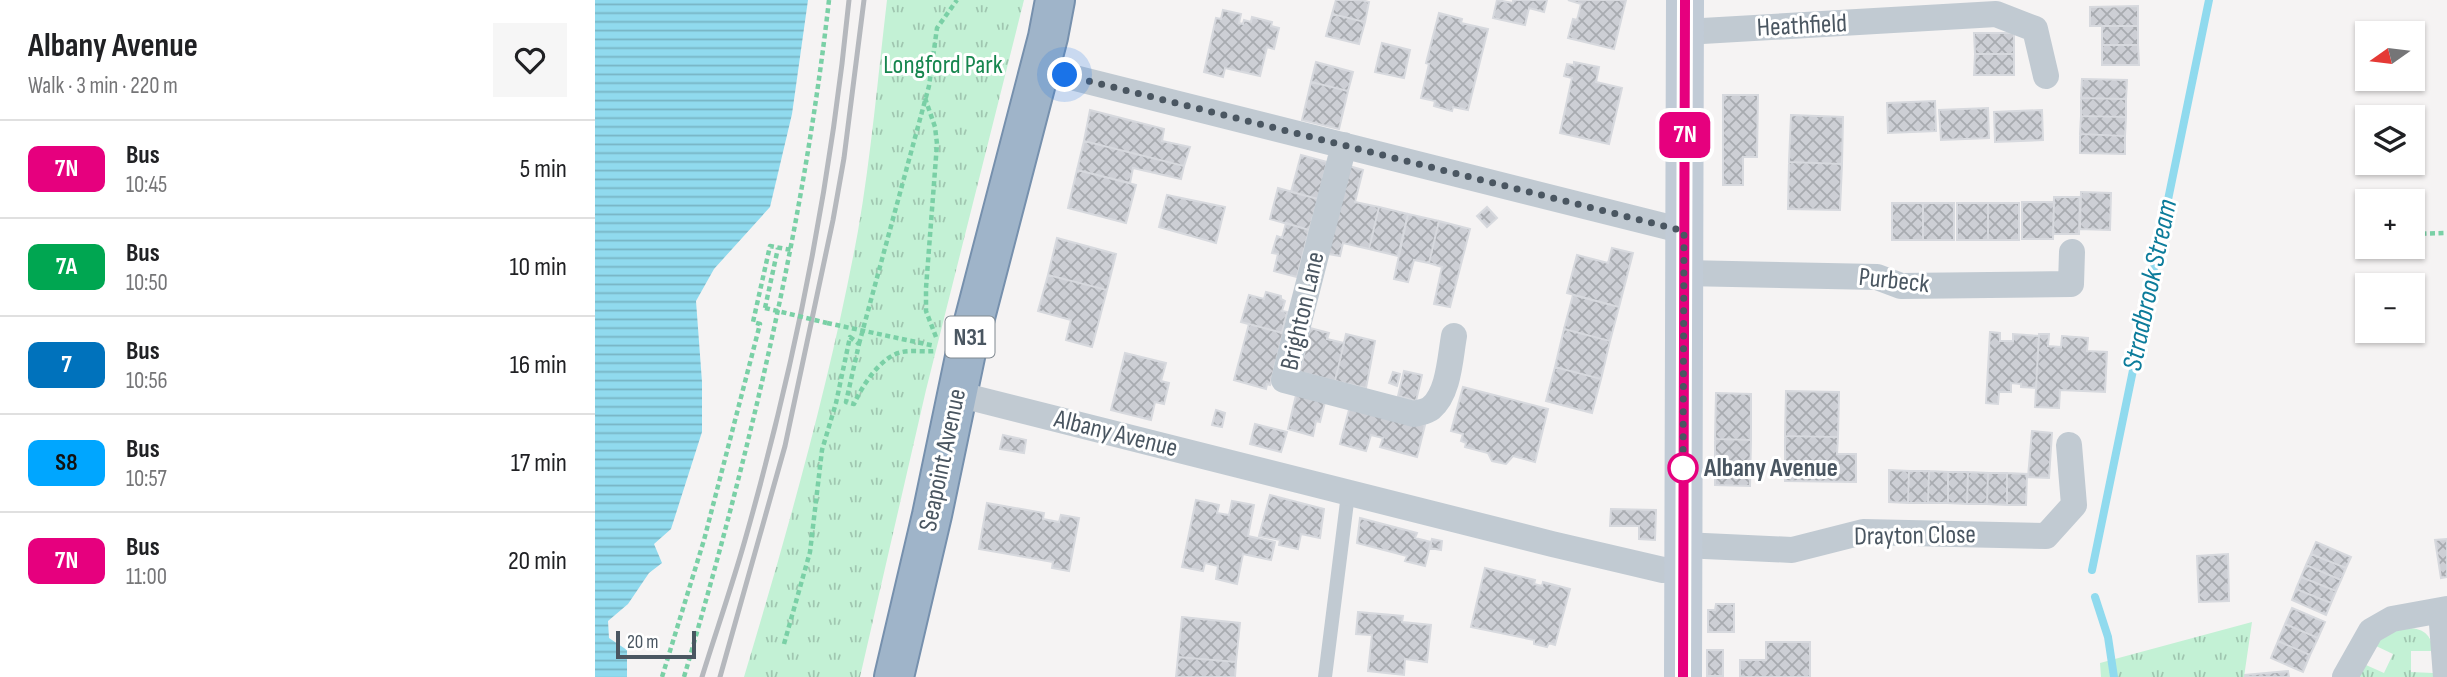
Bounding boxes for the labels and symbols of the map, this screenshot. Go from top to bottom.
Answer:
street label: Heathfield [1756,8,1848,44]
north arrow [2355,21,2425,91]
park label: Longford Park [883,50,1003,81]
your location [1047,57,1082,92]
line badge: 7N [1653,112,1717,158]
water label: Stradbrook Stream [2116,196,2184,374]
street label: Brighton Lane [1274,249,1332,373]
street label: Purbeck [1857,262,1931,300]
road number: N31 [945,316,995,358]
street label: Seapoint Avenue [913,386,973,534]
street label: Albany Avenue [1050,403,1181,464]
marker: Albany Avenue [1668,453,1698,483]
place label: Albany Avenue [1703,453,1838,484]
street label: Drayton Close [1854,519,1976,553]
scale bar [616,628,697,660]

